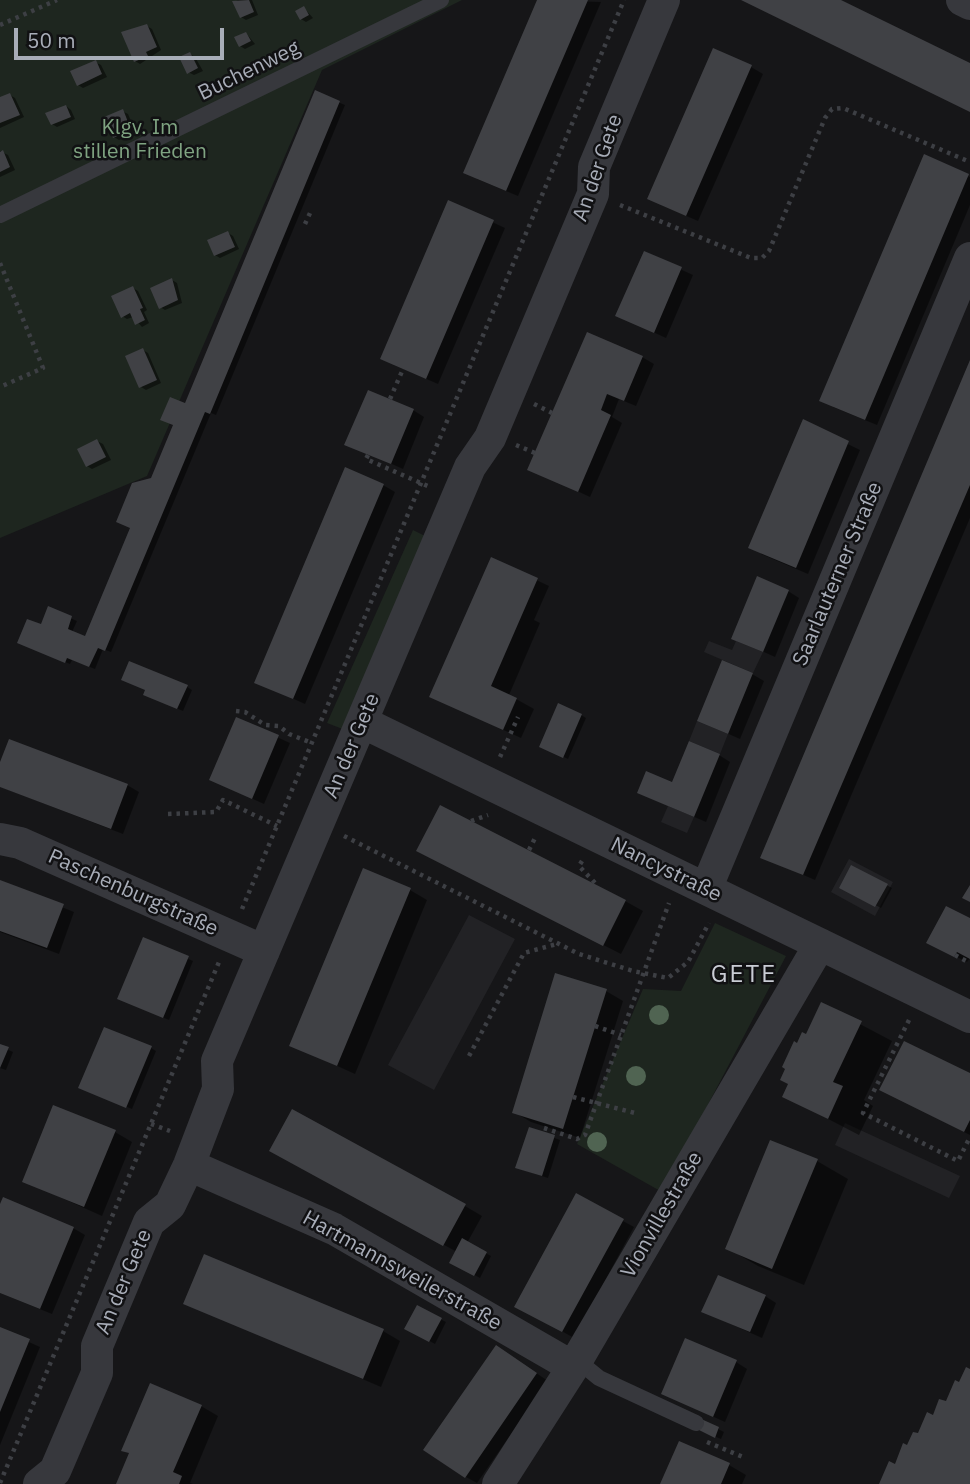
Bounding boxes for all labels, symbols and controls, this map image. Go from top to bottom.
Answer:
scale bar [18,14,228,58]
text: 50 m [27,26,76,54]
street label: Buchenweg [194,36,304,106]
street label: An der Gete [568,111,628,225]
park label: Klgv. Im stillen Frieden [73,115,207,165]
street label: Saarlauterner Straße [788,478,888,670]
street label: An der Gete [319,690,385,802]
street label: Nancystraße [606,832,726,908]
street label: Paschenburgstraße [44,844,222,942]
district label: GETE [711,961,777,989]
street label: Vionvillestraße [616,1148,708,1282]
street label: Hartmannsweilerstraße [298,1206,506,1336]
street label: An der Gete [91,1226,157,1338]

